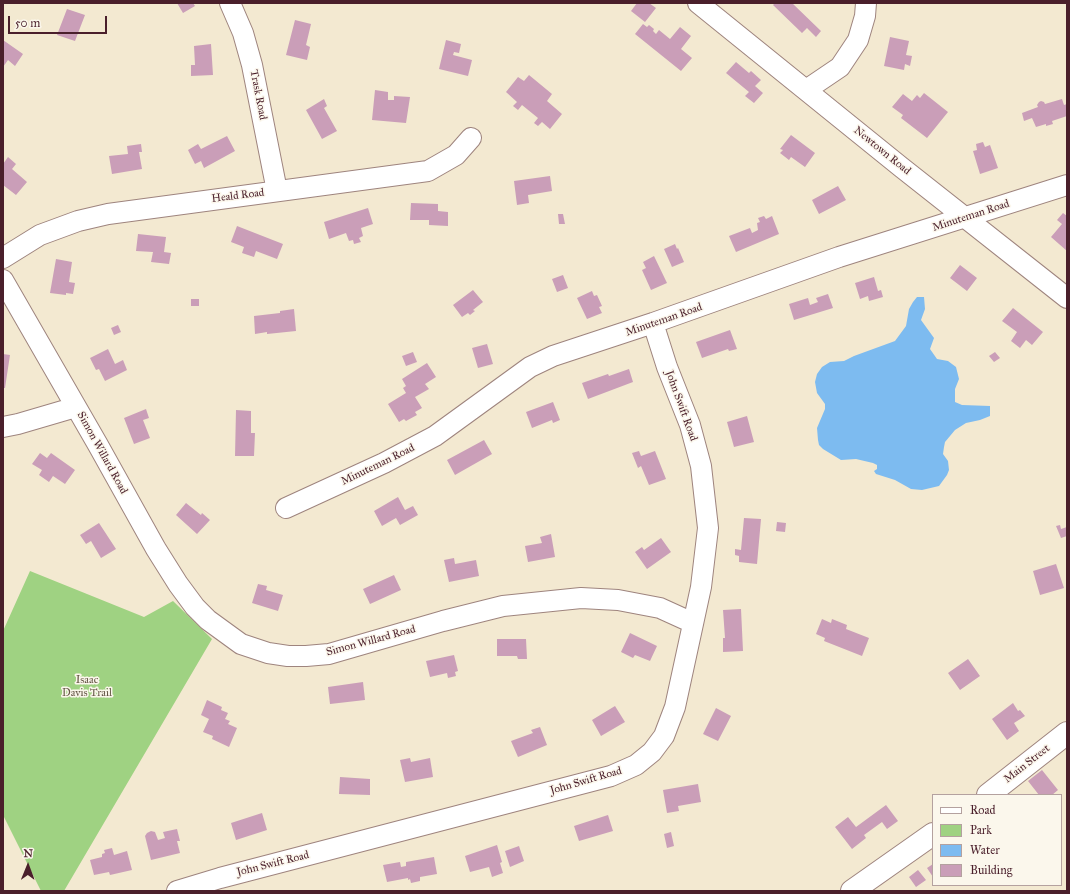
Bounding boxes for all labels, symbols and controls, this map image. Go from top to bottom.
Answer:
scale bar [10,8,109,34]
text: 50 m [15,16,40,30]
street label: Trask Road [247,69,269,121]
street label: Newtown Road [851,124,913,178]
street label: Heald Road [211,186,265,206]
street label: Minuteman Road [931,197,1011,235]
street label: Minuteman Road [624,301,704,339]
street label: John Swift Road [662,369,700,443]
street label: Simon Willard Road [74,410,130,496]
street label: Minuteman Road [339,441,417,489]
street label: Simon Willard Road [325,623,417,659]
park label: Isaac Davis Trail [62,673,112,699]
street label: Main Street [1001,742,1053,786]
street label: John Swift Road [549,764,623,798]
legend [932,794,1062,886]
text: Road [970,803,996,817]
text: Park [970,823,992,837]
text: Water [970,843,1000,857]
north arrow [8,846,48,886]
text: N [23,847,33,860]
street label: John Swift Road [235,849,311,879]
text: Building [970,863,1012,877]

